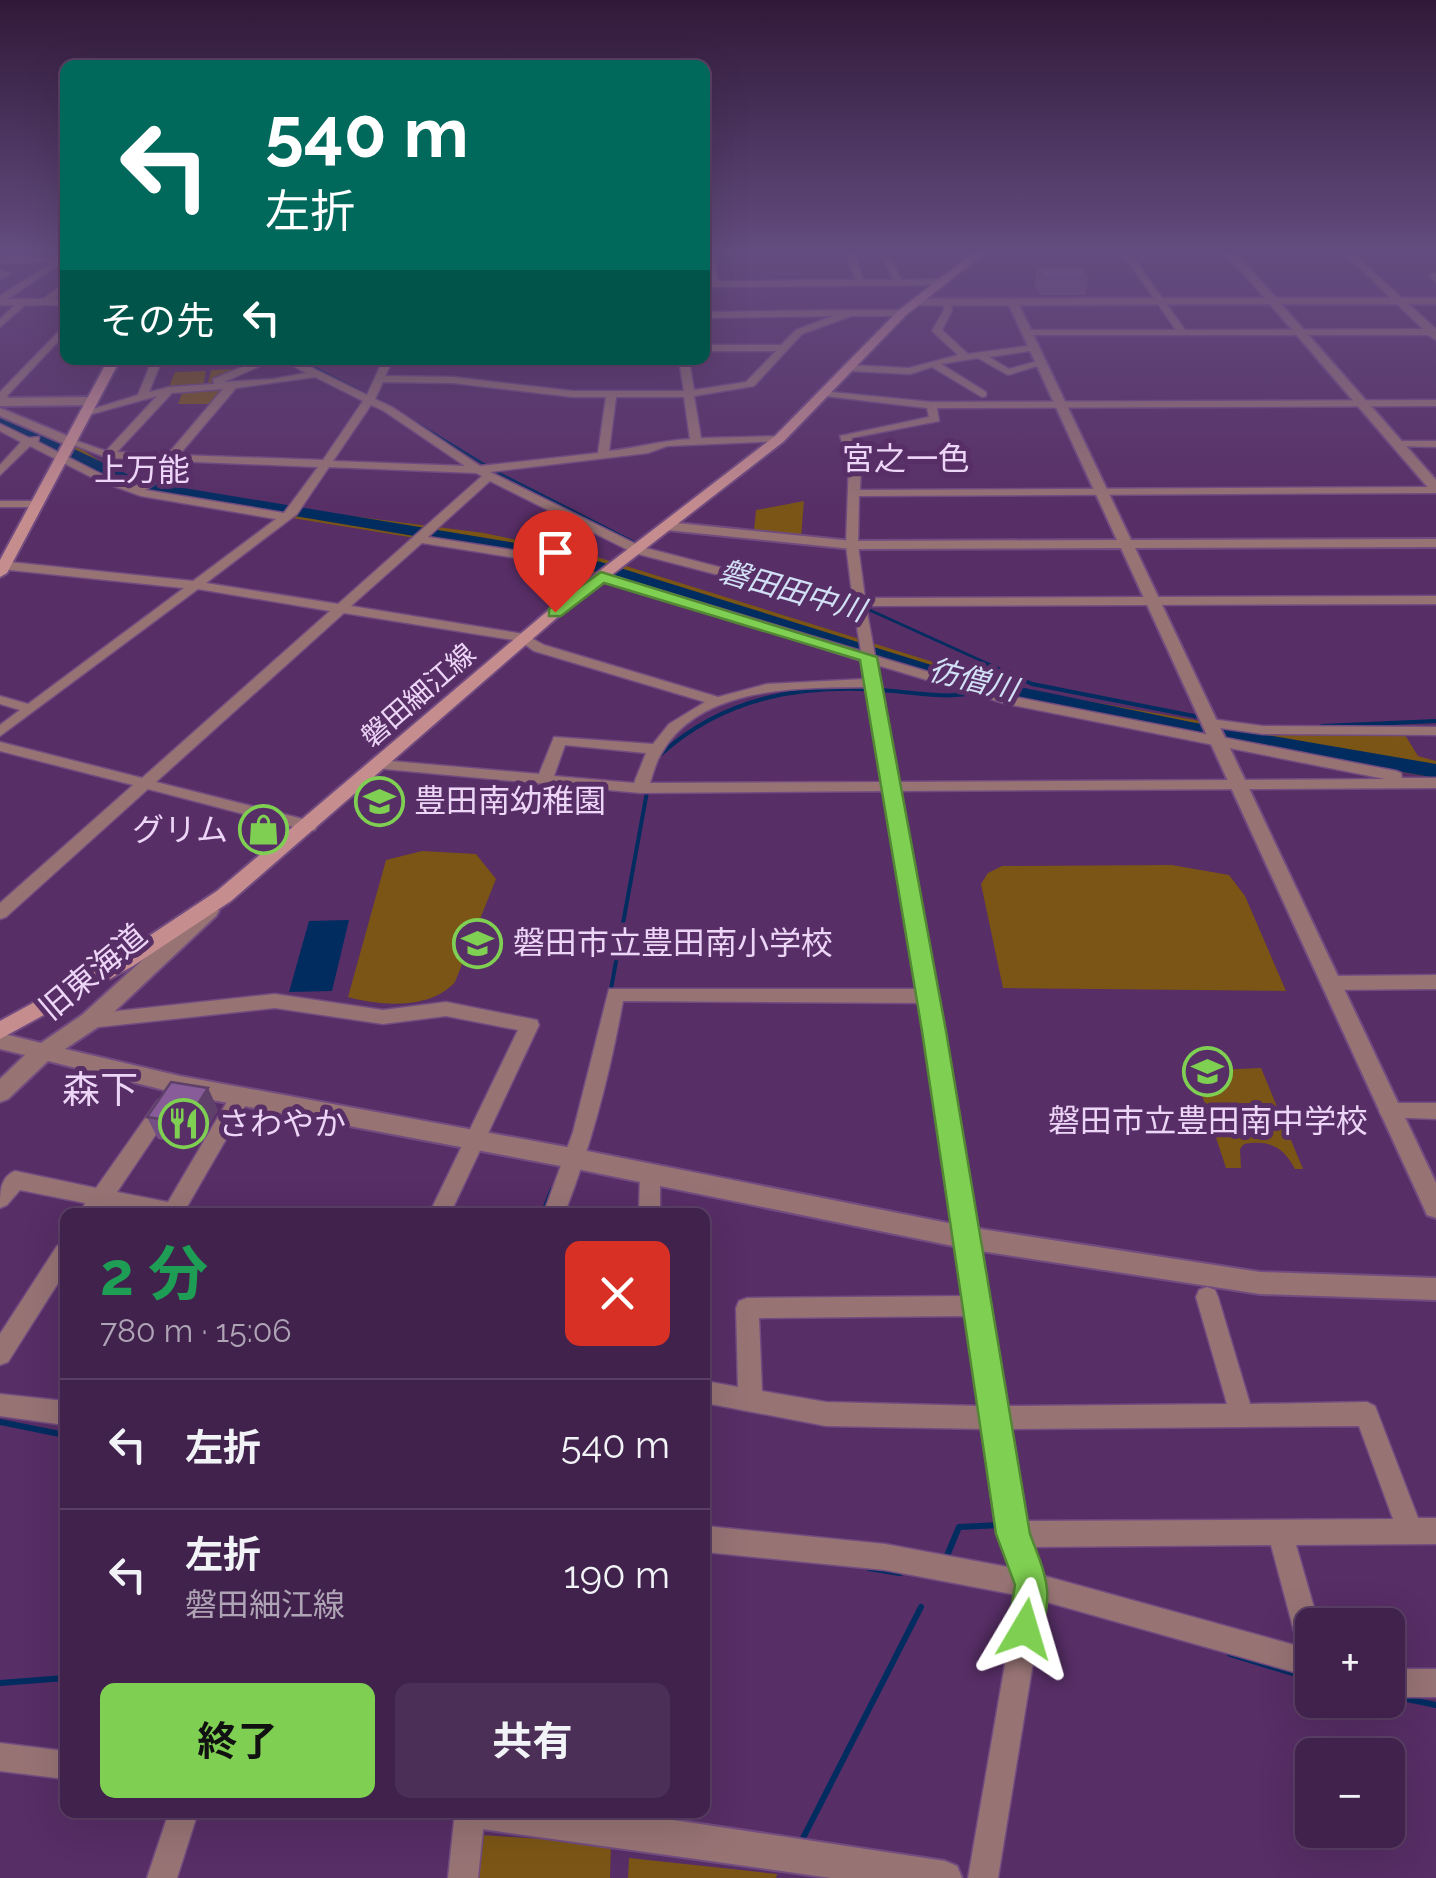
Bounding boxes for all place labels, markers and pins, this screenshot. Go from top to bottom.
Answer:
pin [513,510,598,613]
school or university icon: 豊田南幼稚園 [353,775,405,827]
place label: 豊田南幼稚園 [414,782,606,819]
shop icon: グリム [237,804,289,856]
place label: グリム [132,811,228,848]
school or university icon: 磐田市立豊田南小学校 [452,917,504,969]
place label: 磐田市立豊田南小学校 [513,924,833,961]
school or university icon: 磐田市立豊田南中学校 [1182,1045,1234,1097]
restaurant icon: さわやか [157,1098,209,1150]
place label: 磐田市立豊田南中学校 [1048,1102,1368,1139]
place label: さわやか [218,1105,346,1142]

